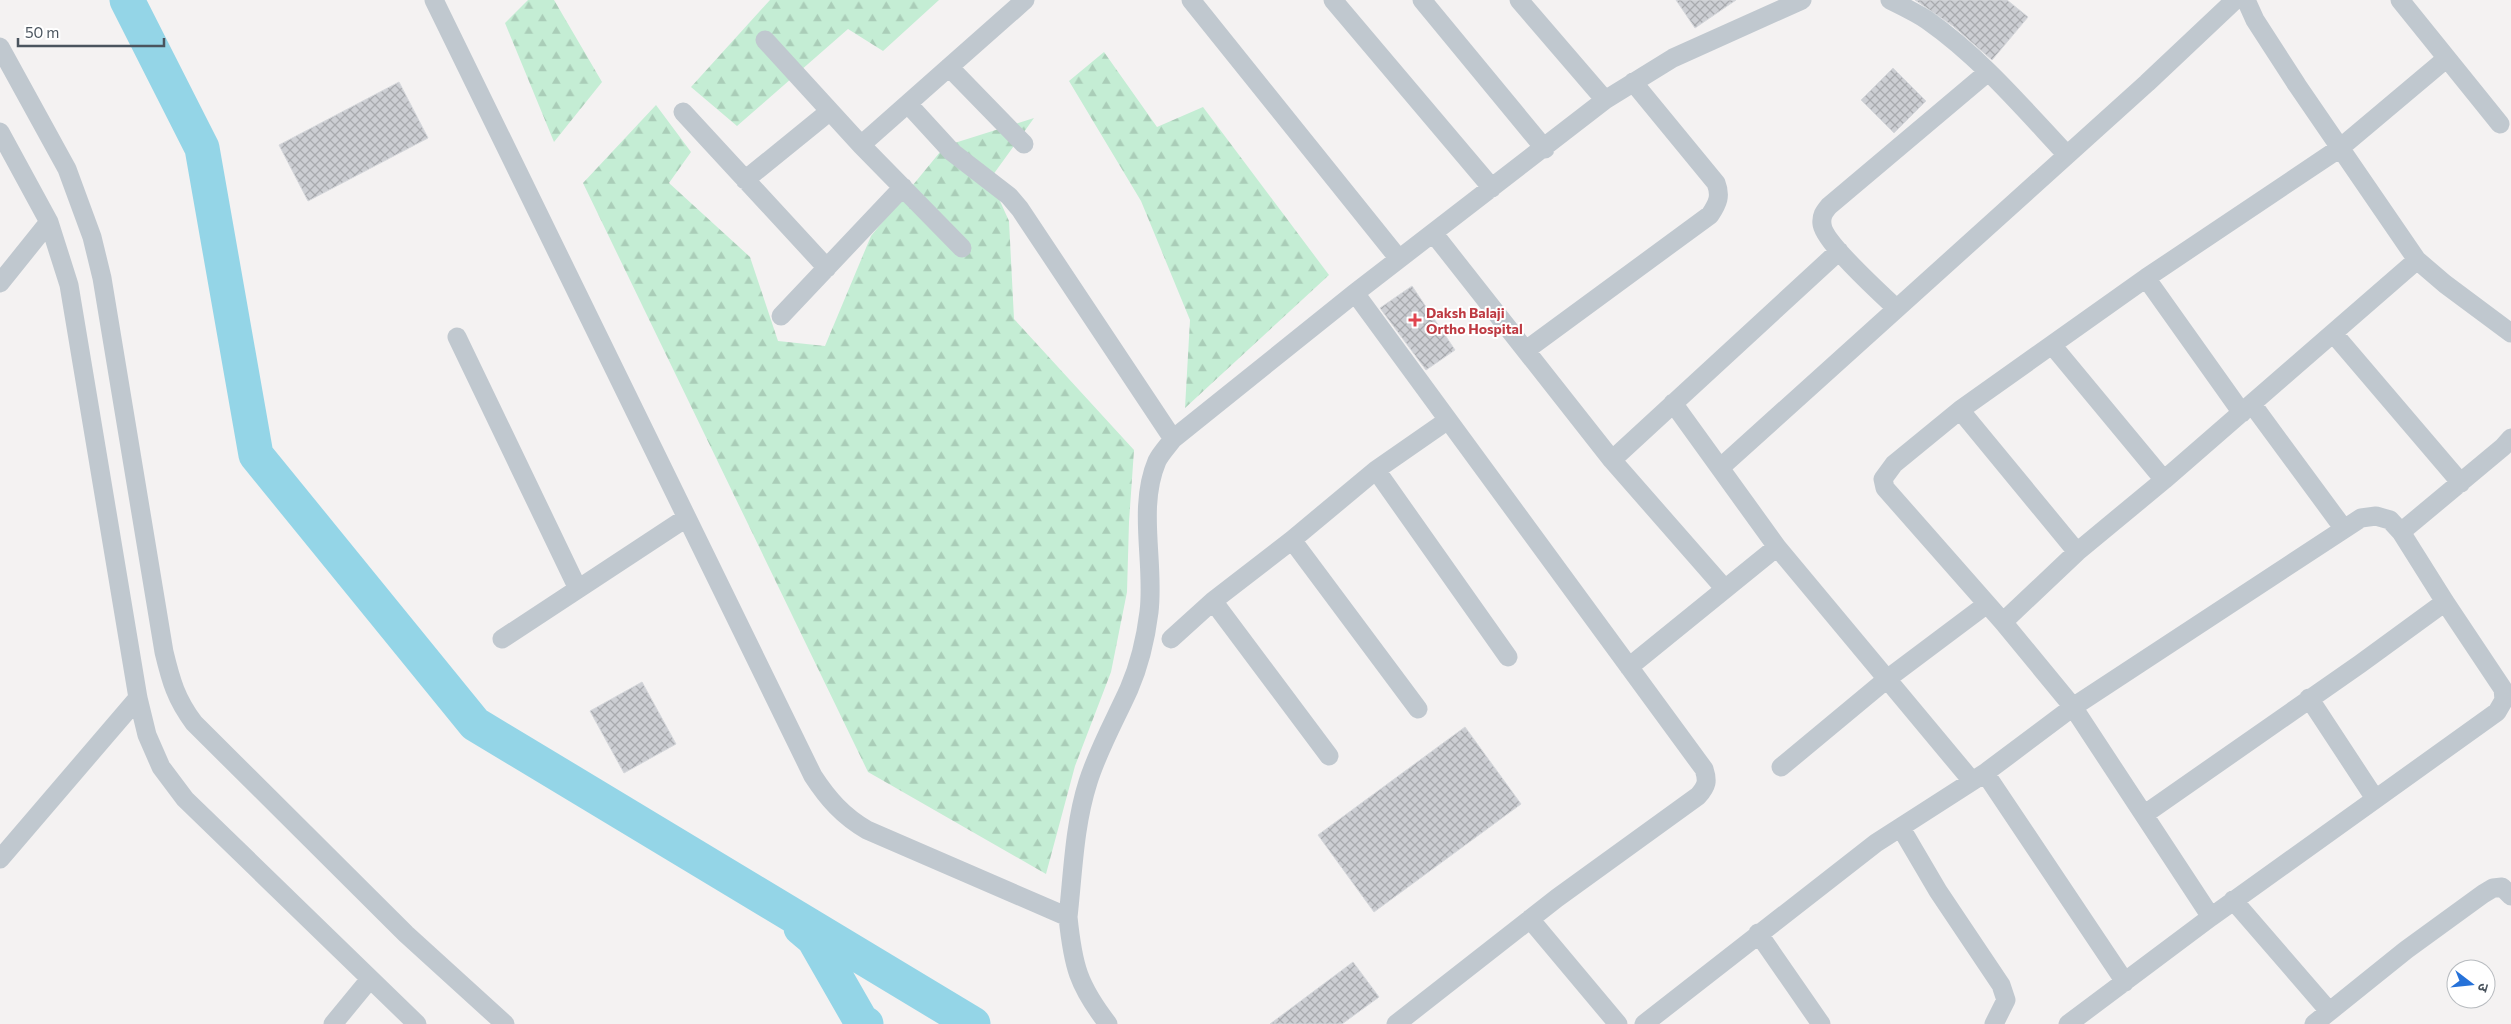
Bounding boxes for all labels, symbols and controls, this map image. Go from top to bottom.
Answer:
scale bar [18,15,164,47]
text: 50 m [25,23,59,41]
place label: Daksh Balaji Ortho Hospital [1426,304,1523,337]
marker: Daksh Balaji Ortho Hospital [1408,313,1422,327]
north arrow [2446,959,2496,1009]
text: उ [2474,981,2493,995]

